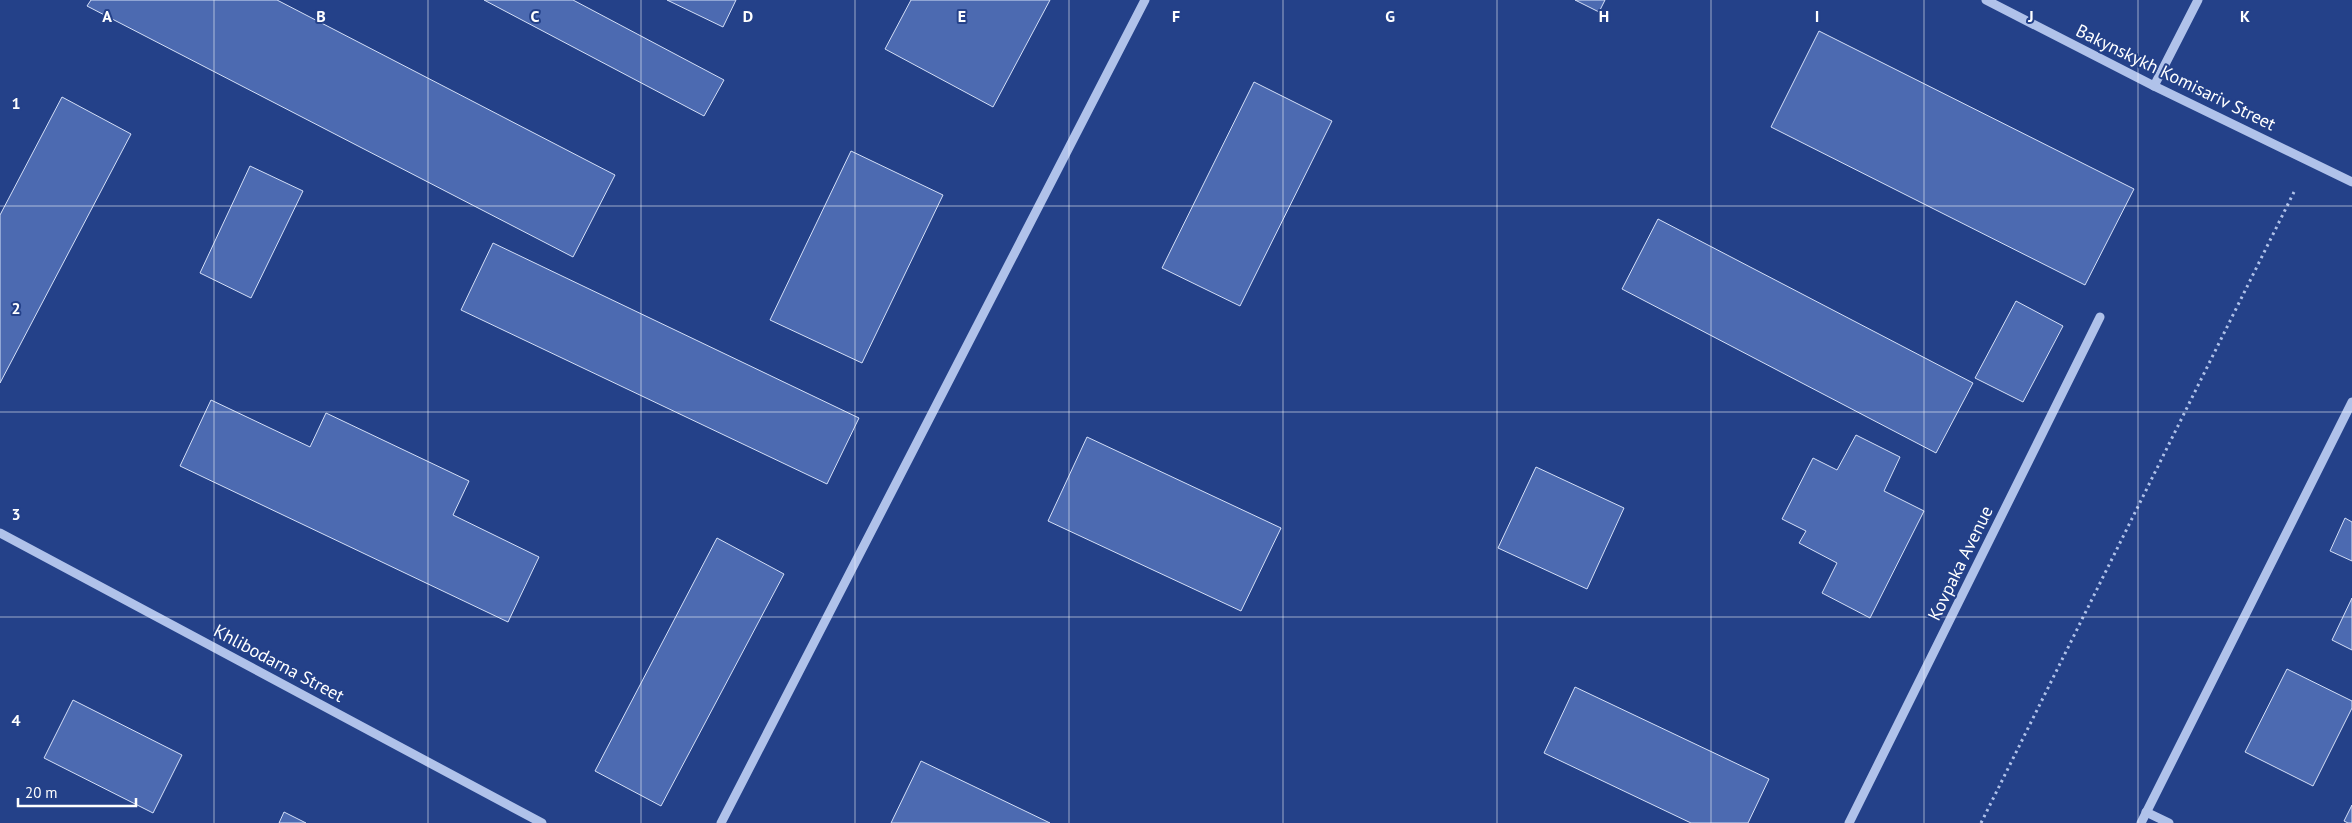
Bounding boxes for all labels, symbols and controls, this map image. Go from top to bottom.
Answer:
text: A [102,6,112,26]
text: B [316,6,326,26]
text: C [531,6,540,26]
text: D [743,6,753,26]
text: E [958,6,966,26]
text: F [1172,6,1180,26]
text: G [1385,6,1395,26]
text: H [1599,6,1609,26]
text: I [1815,6,1819,26]
text: J [2027,6,2034,26]
text: K [2240,6,2250,26]
street label: Bakynskykh Komisariv Street [2072,19,2280,135]
text: 1 [11,93,21,113]
text: 2 [11,298,21,318]
street label: Kovpaka Avenue [1922,502,1998,624]
text: 3 [11,504,21,524]
street label: Khlibodarna Street [210,619,348,707]
text: 4 [11,710,21,730]
scale bar [18,776,135,808]
text: 20 m [25,783,58,802]

